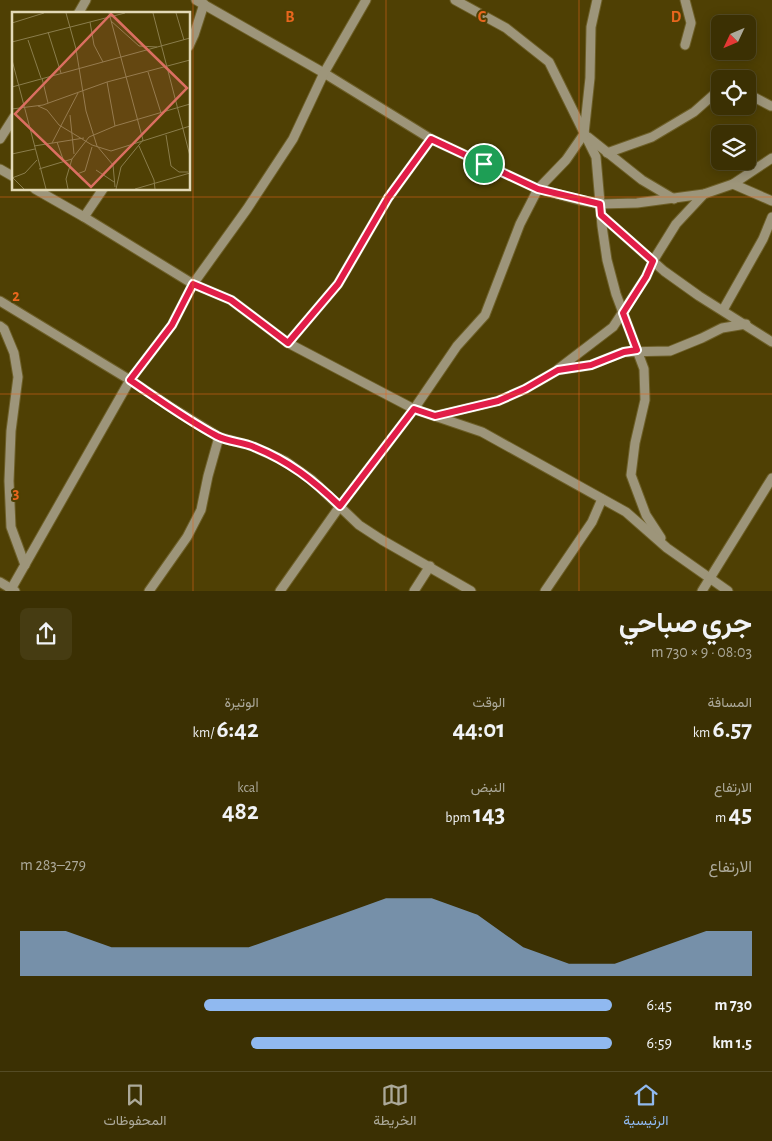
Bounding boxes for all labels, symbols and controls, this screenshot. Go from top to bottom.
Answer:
text: B [285,9,295,25]
text: C [478,9,487,25]
text: D [671,9,682,25]
inset map [12,12,190,190]
north arrow [711,15,756,60]
map controls [711,15,756,170]
button: locate [711,70,756,115]
button: layers [711,125,756,170]
pin [463,143,505,185]
icon: arrive [470,150,498,178]
text: 2 [12,288,20,304]
text: 3 [13,485,20,501]
button: share [20,608,72,660]
text: جري صباحي [619,610,752,638]
text: 08:03 · 9 × 730 m [651,644,752,660]
text: الوتيرة [224,696,259,710]
text: الوقت [472,696,505,710]
text: المسافة [708,696,752,710]
text: 6:42 [217,717,259,742]
text: 44:01 [452,717,505,742]
text: 6.57 [713,717,752,742]
text: /km [193,726,217,740]
text: km [693,726,713,740]
text: kcal [237,781,259,795]
text: النبض [471,781,505,795]
text: الارتفاع [714,781,752,795]
text: 482 [222,799,259,824]
text: 143 [473,802,505,827]
text: 45 [729,802,752,827]
text: bpm [445,811,473,825]
text: m [715,811,729,825]
text: 279–283 m [20,857,86,873]
text: الارتفاع [709,859,752,875]
text: 6:45 [646,997,672,1013]
text: 730 m [715,997,752,1013]
text: 6:59 [647,1035,672,1051]
text: 1.5 km [712,1035,752,1051]
tab: المحفوظات [103,1081,166,1133]
tab: الخريطة [373,1081,417,1133]
tab: الرئيسية [623,1081,669,1133]

